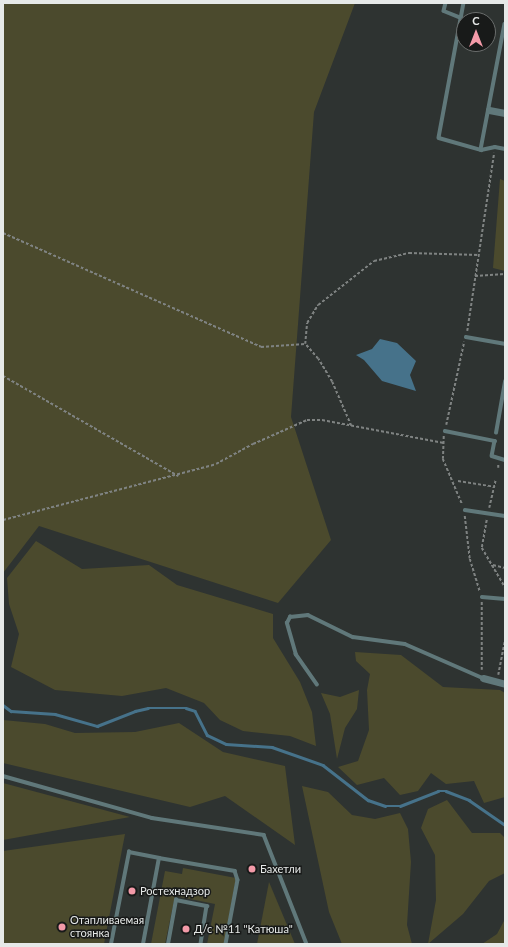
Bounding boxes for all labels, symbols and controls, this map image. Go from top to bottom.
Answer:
north arrow [456,12,496,52]
text: С [472,14,480,27]
place label: Бахетли [260,862,301,876]
marker: Бахетли [247,864,257,874]
place label: Ростехнадзор [140,884,210,898]
marker: Ростехнадзор [127,886,137,896]
place label: Отапливаемая стоянка [70,914,144,940]
marker: Отапливаемая стоянка [57,922,67,932]
place label: Д/с №11 "Катюша" [194,922,293,936]
marker: Д/с №11 "Катюша" [181,924,191,934]

